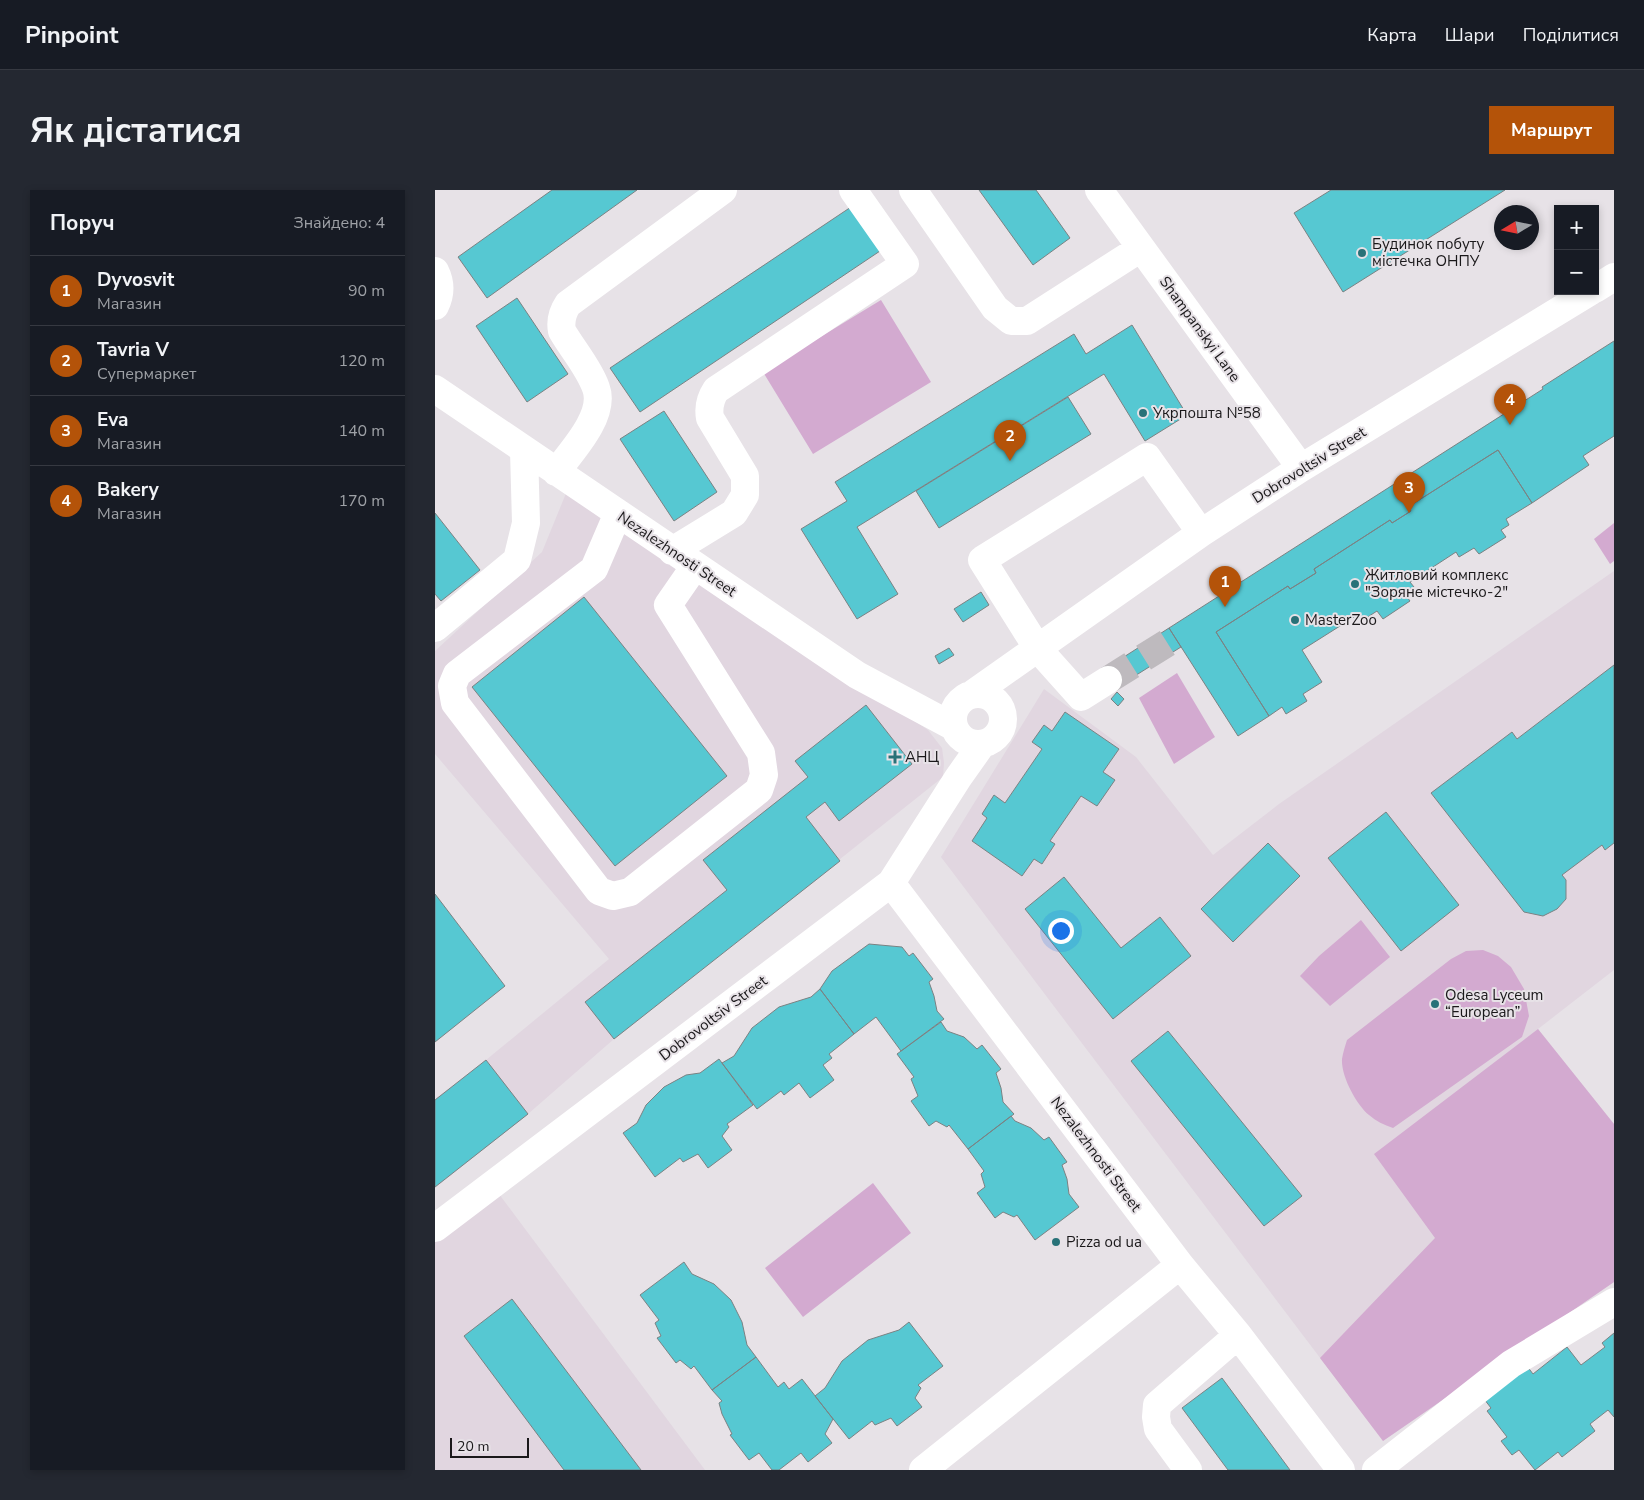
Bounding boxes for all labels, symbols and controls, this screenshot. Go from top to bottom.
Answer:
text: Pinpoint [25,19,118,51]
text: Карта [1367,23,1417,47]
text: Шари [1445,23,1495,47]
text: Поділитися [1523,23,1619,47]
button: Маршрут [1489,106,1614,154]
text: Як дістатися [30,107,242,154]
north arrow [1494,205,1539,250]
map controls [1554,205,1599,295]
button: + [1554,205,1599,250]
text: Поруч [50,209,115,237]
text: Знайдено: 4 [293,212,385,234]
place label: Будинок побуту містечка ОНПУ [1372,234,1484,271]
marker: Будинок побуту містечка ОНПУ [1356,247,1368,259]
button: − [1554,250,1599,295]
text: Dyvosvit [97,267,174,293]
street label: Shampanskyi Lane [1155,272,1245,386]
text: 1 [61,280,71,302]
text: 90 m [348,280,385,302]
text: Магазин [97,293,162,315]
text: Tavria V [97,337,169,363]
text: 2 [61,350,71,372]
text: 120 m [338,350,385,372]
text: Супермаркет [97,363,196,385]
pin: 4 [1494,384,1526,425]
place label: Укрпошта №58 [1152,403,1261,423]
text: Eva [97,407,128,433]
marker: Укрпошта №58 [1137,407,1149,419]
text: 3 [61,420,71,442]
text: 140 m [338,420,385,442]
pin: 2 [994,420,1026,461]
street label: Dobrovoltsiv Street [1248,422,1370,508]
text: Магазин [97,433,162,455]
pin: 3 [1393,472,1425,513]
text: Bakery [97,477,159,503]
text: 4 [61,490,71,512]
text: 170 m [338,490,385,512]
text: Магазин [97,503,162,525]
street label: Nezalezhnosti Street [614,507,741,602]
place label: Житловий комплекс "Зоряне містечко-2" [1365,565,1508,602]
pin: 1 [1209,566,1241,607]
marker: Житловий комплекс "Зоряне містечко-2" [1349,578,1361,590]
place label: MasterZoo [1305,610,1377,630]
marker: MasterZoo [1289,614,1301,626]
place label: АНЦ [905,747,939,767]
marker: АНЦ [889,751,901,763]
your location [1048,918,1074,944]
street label: Dobrovoltsiv Street [655,970,772,1065]
place label: Odesa Lyceum “European” [1445,985,1543,1022]
marker: Odesa Lyceum “European” [1429,998,1441,1010]
street label: Nezalezhnosti Street [1046,1092,1146,1216]
place label: Pizza od ua [1066,1232,1142,1252]
marker: Pizza od ua [1050,1236,1062,1248]
scale bar [450,1435,529,1458]
text: 20 m [457,1437,489,1456]

